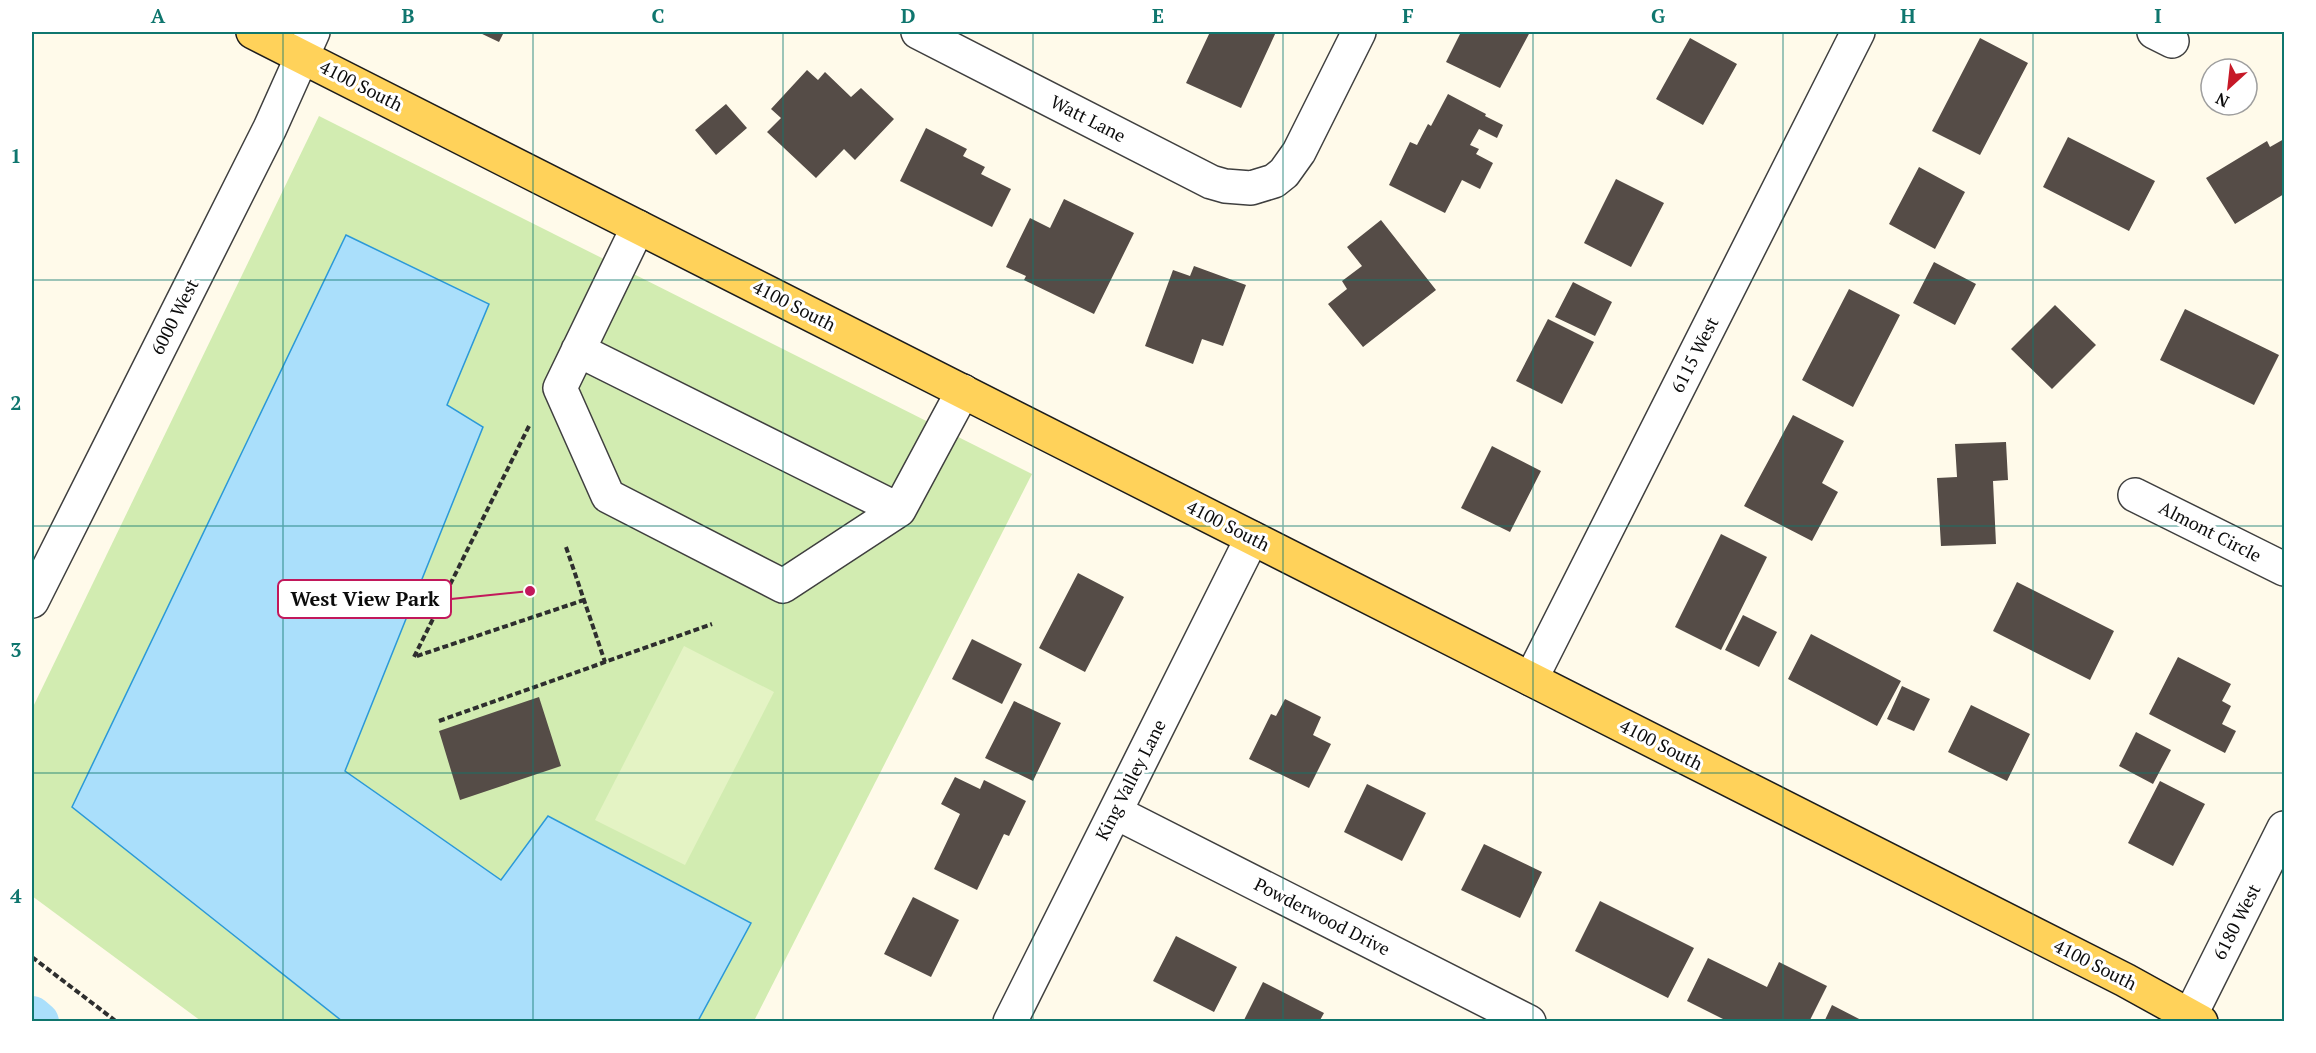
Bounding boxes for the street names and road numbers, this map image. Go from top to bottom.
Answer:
street label: 4100 South [316,54,407,116]
street label: Watt Lane [1047,89,1130,147]
street label: 6000 West [145,274,204,358]
street label: 4100 South [749,274,840,336]
street label: 6115 West [1665,312,1724,396]
street label: 4100 South [1183,494,1274,556]
street label: Almont Circle [2155,495,2266,567]
street label: 4100 South [1616,713,1707,775]
street label: King Valley Lane [1089,715,1171,844]
street label: Powderwood Drive [1251,872,1394,961]
street label: 6180 West [2207,879,2266,963]
street label: 4100 South [2050,933,2141,995]

